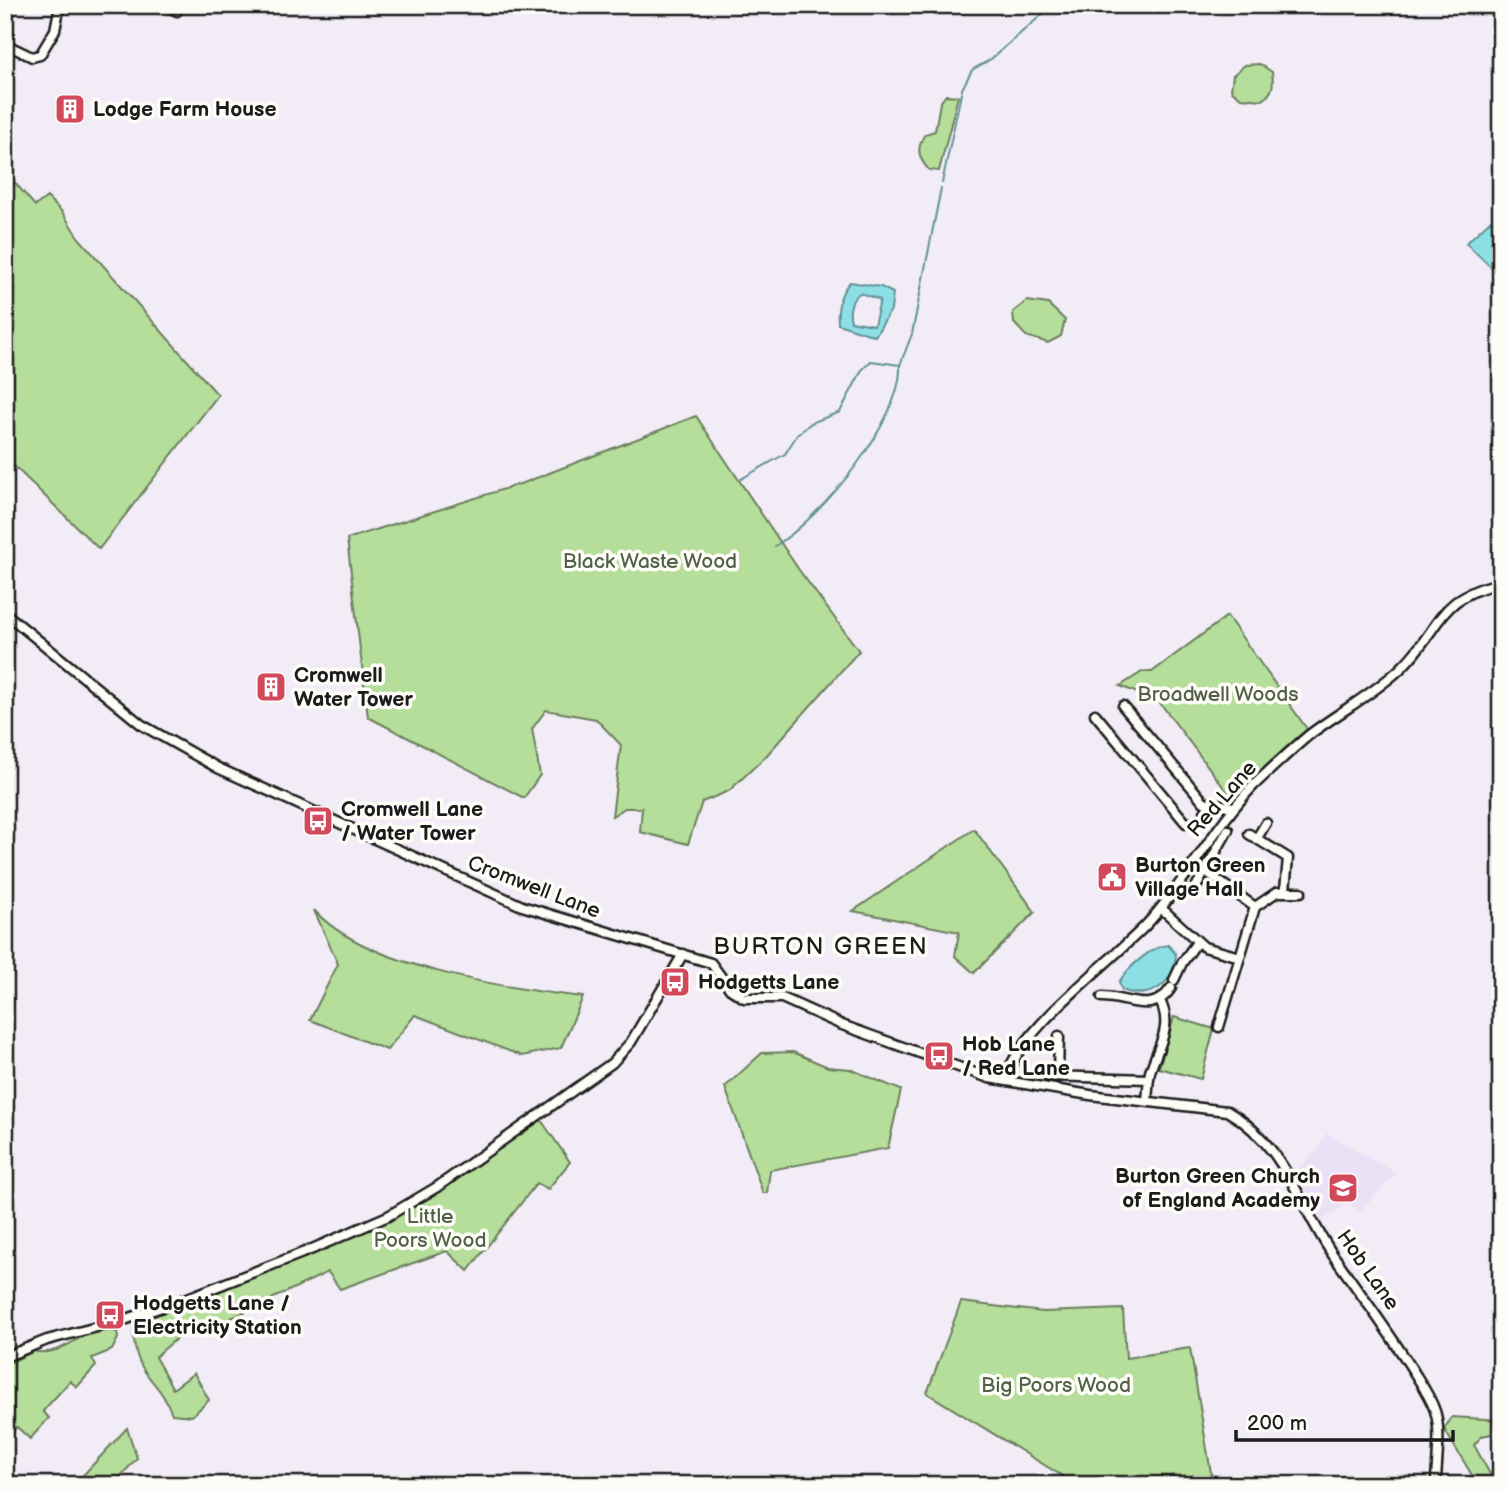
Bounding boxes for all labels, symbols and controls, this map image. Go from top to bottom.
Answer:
building icon: Lodge Farm House [53,92,87,126]
place label: Lodge Farm House [93,97,276,122]
park label: Black Waste Wood [563,549,737,574]
place label: Cromwell Water Tower [294,663,413,712]
building icon: Cromwell Water Tower [254,670,288,704]
park label: Broadwell Woods [1137,682,1299,707]
street label: Red Lane [1182,756,1262,842]
place label: Cromwell Lane / Water Tower [341,797,483,846]
bus stop icon: Cromwell Lane / Water Tower [301,804,335,838]
street label: Cromwell Lane [464,850,604,924]
place label: Burton Green Village Hall [1135,853,1266,902]
public building icon: Burton Green Village Hall [1095,860,1129,894]
district label: BURTON GREEN [713,932,929,961]
bus stop icon: Hodgetts Lane [658,965,692,999]
place label: Hodgetts Lane [698,970,839,995]
place label: Hob Lane / Red Lane [962,1032,1070,1081]
bus stop icon: Hob Lane / Red Lane [922,1039,956,1073]
place label: Burton Green Church of England Academy [1115,1164,1320,1213]
school or university icon: Burton Green Church of England Academy [1326,1171,1360,1205]
park label: Little Poors Wood [374,1204,486,1253]
street label: Hob Lane [1331,1225,1405,1315]
place label: Hodgetts Lane / Electricity Station [133,1291,302,1340]
bus stop icon: Hodgetts Lane / Electricity Station [93,1298,127,1332]
park label: Big Poors Wood [981,1373,1131,1398]
scale bar [1236,1399,1454,1443]
text: 200 m [1247,1411,1307,1436]

